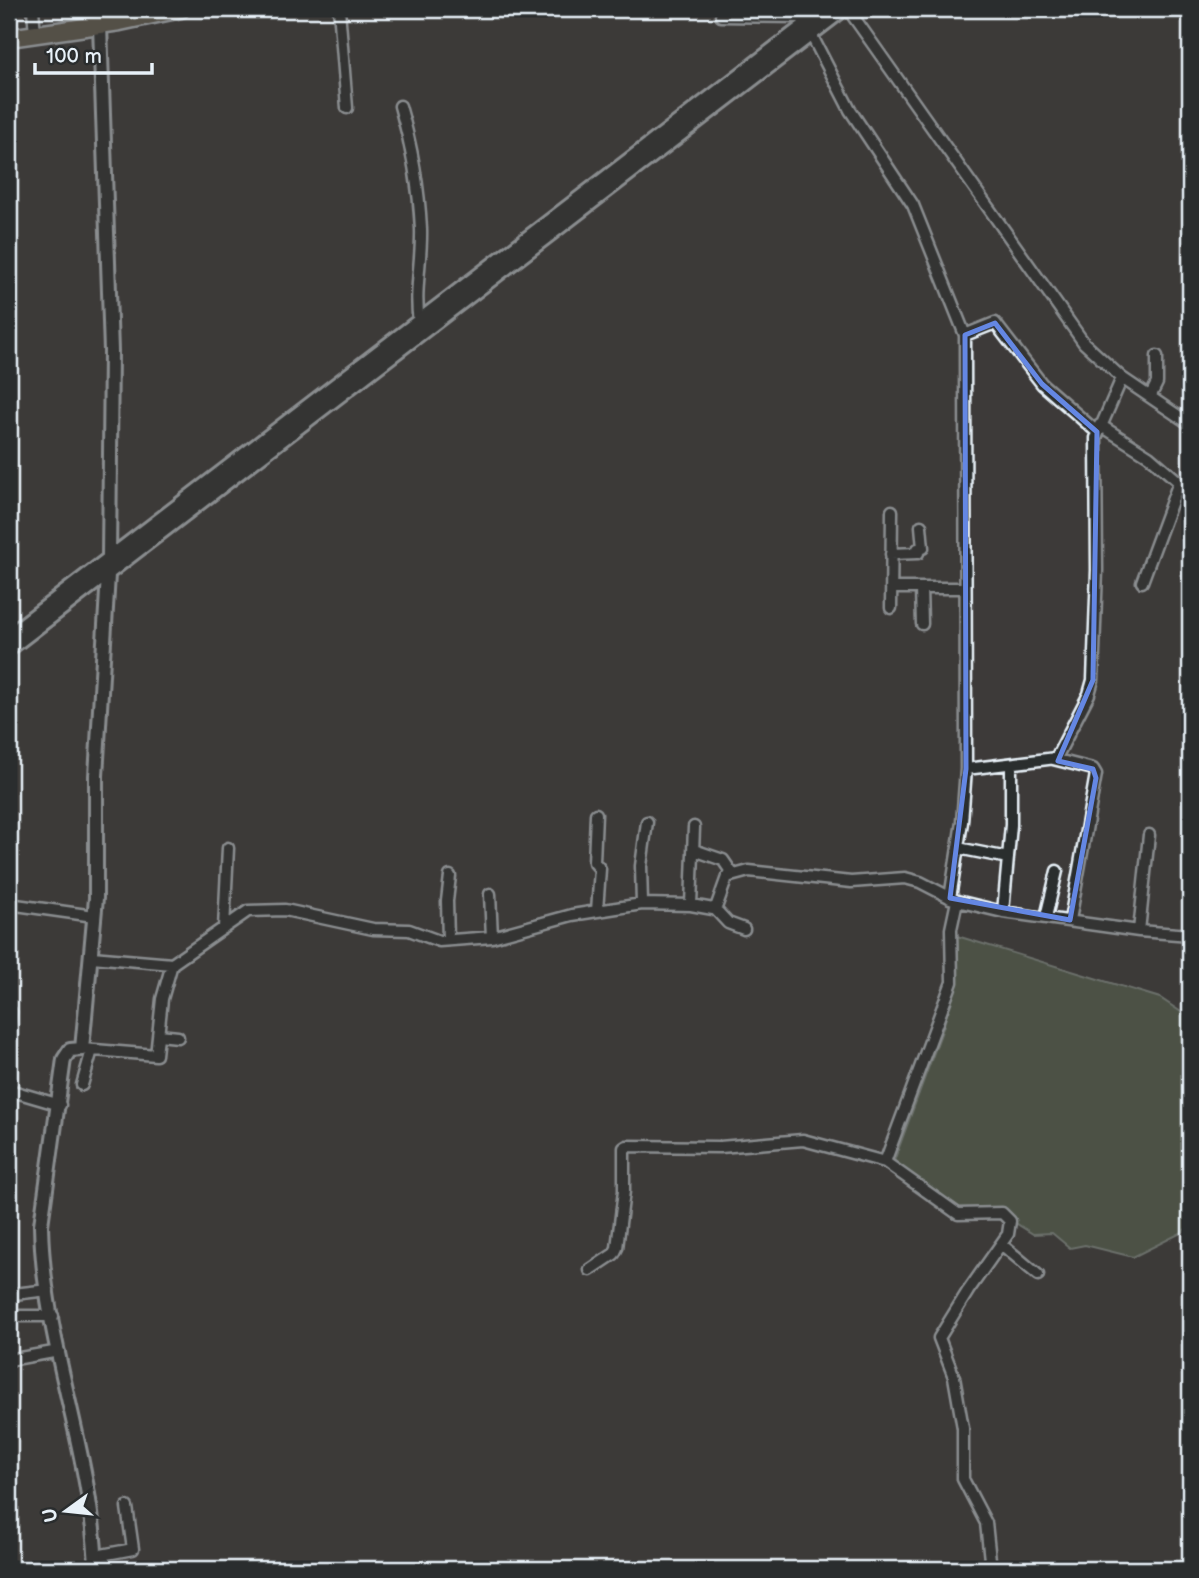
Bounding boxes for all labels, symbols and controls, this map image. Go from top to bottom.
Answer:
scale bar [35,32,152,76]
text: 100 m [46,44,102,69]
north arrow [32,1476,102,1546]
text: U [38,1506,64,1525]

